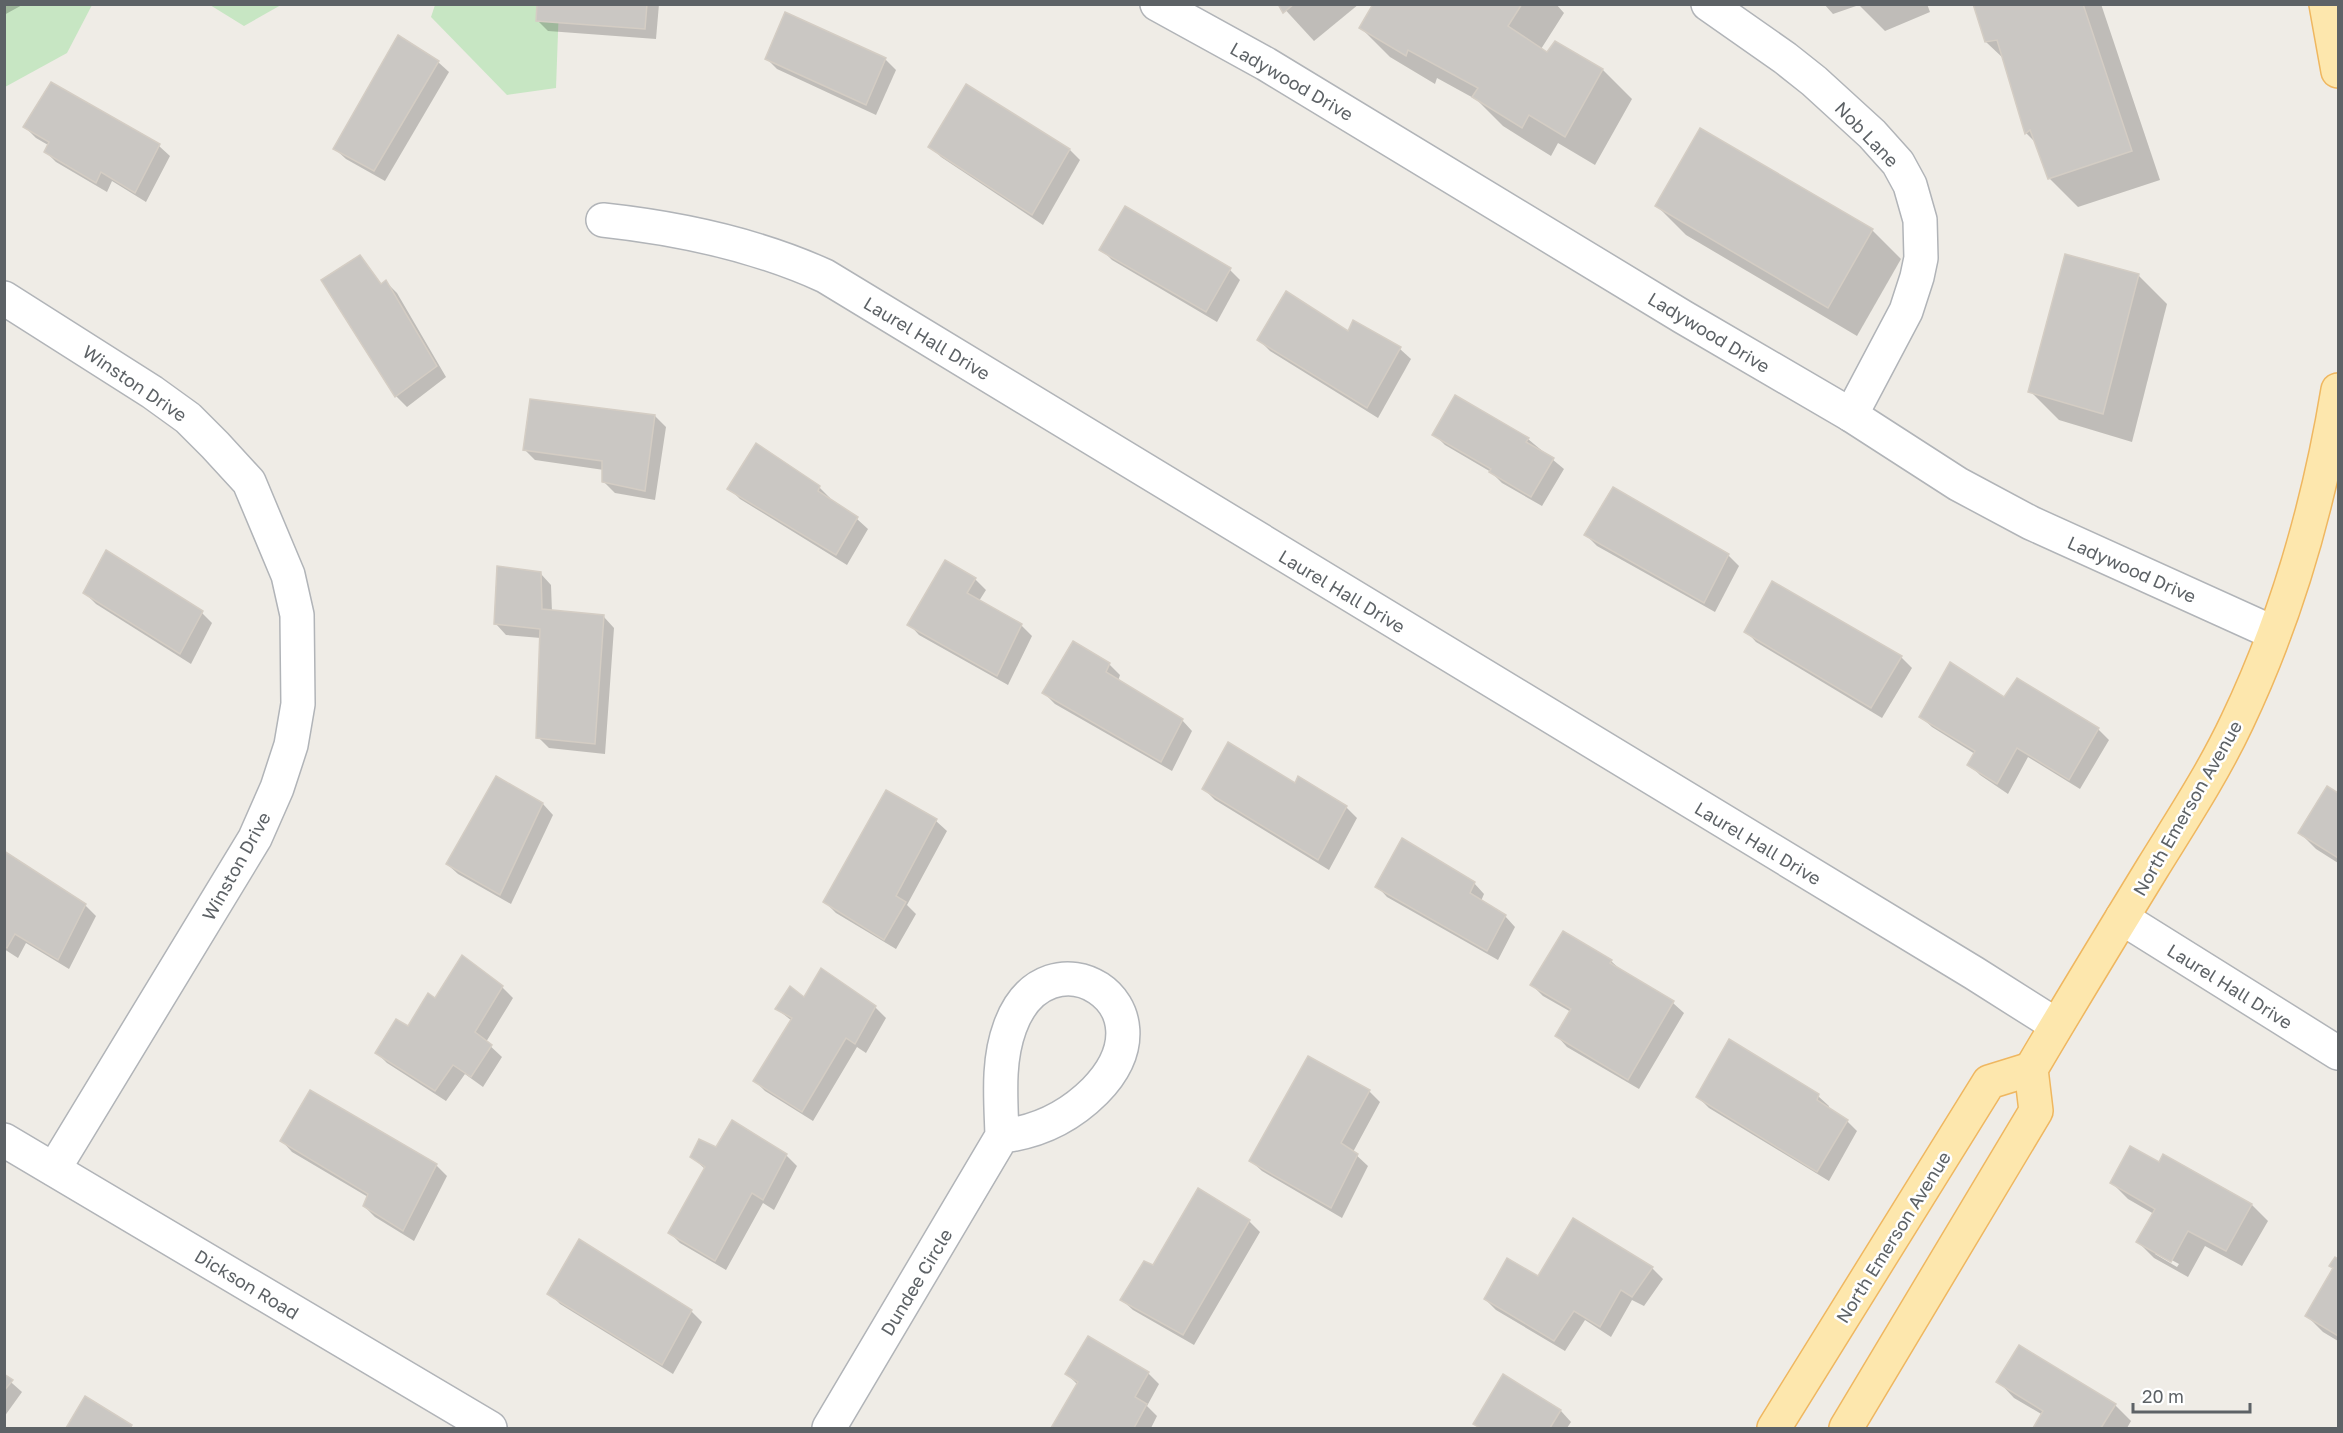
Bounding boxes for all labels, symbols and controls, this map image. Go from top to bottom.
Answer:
street label: Ladywood Drive [1227,37,1357,125]
street label: Nob Lane [1831,97,1903,171]
street label: Ladywood Drive [1644,287,1774,377]
street label: Laurel Hall Drive [860,292,994,384]
street label: Winston Drive [79,340,191,426]
street label: Ladywood Drive [2064,531,2200,607]
street label: Laurel Hall Drive [1275,545,1409,637]
street label: North Emerson Avenue [2128,717,2246,899]
street label: Laurel Hall Drive [1691,797,1825,889]
street label: Winston Drive [197,808,275,924]
street label: Laurel Hall Drive [2163,939,2297,1033]
street label: North Emerson Avenue [1831,1147,1955,1327]
street label: Dundee Circle [875,1225,957,1339]
street label: Dickson Road [191,1244,303,1324]
scale bar [2133,1376,2250,1414]
text: 20 m [2142,1385,2184,1407]

